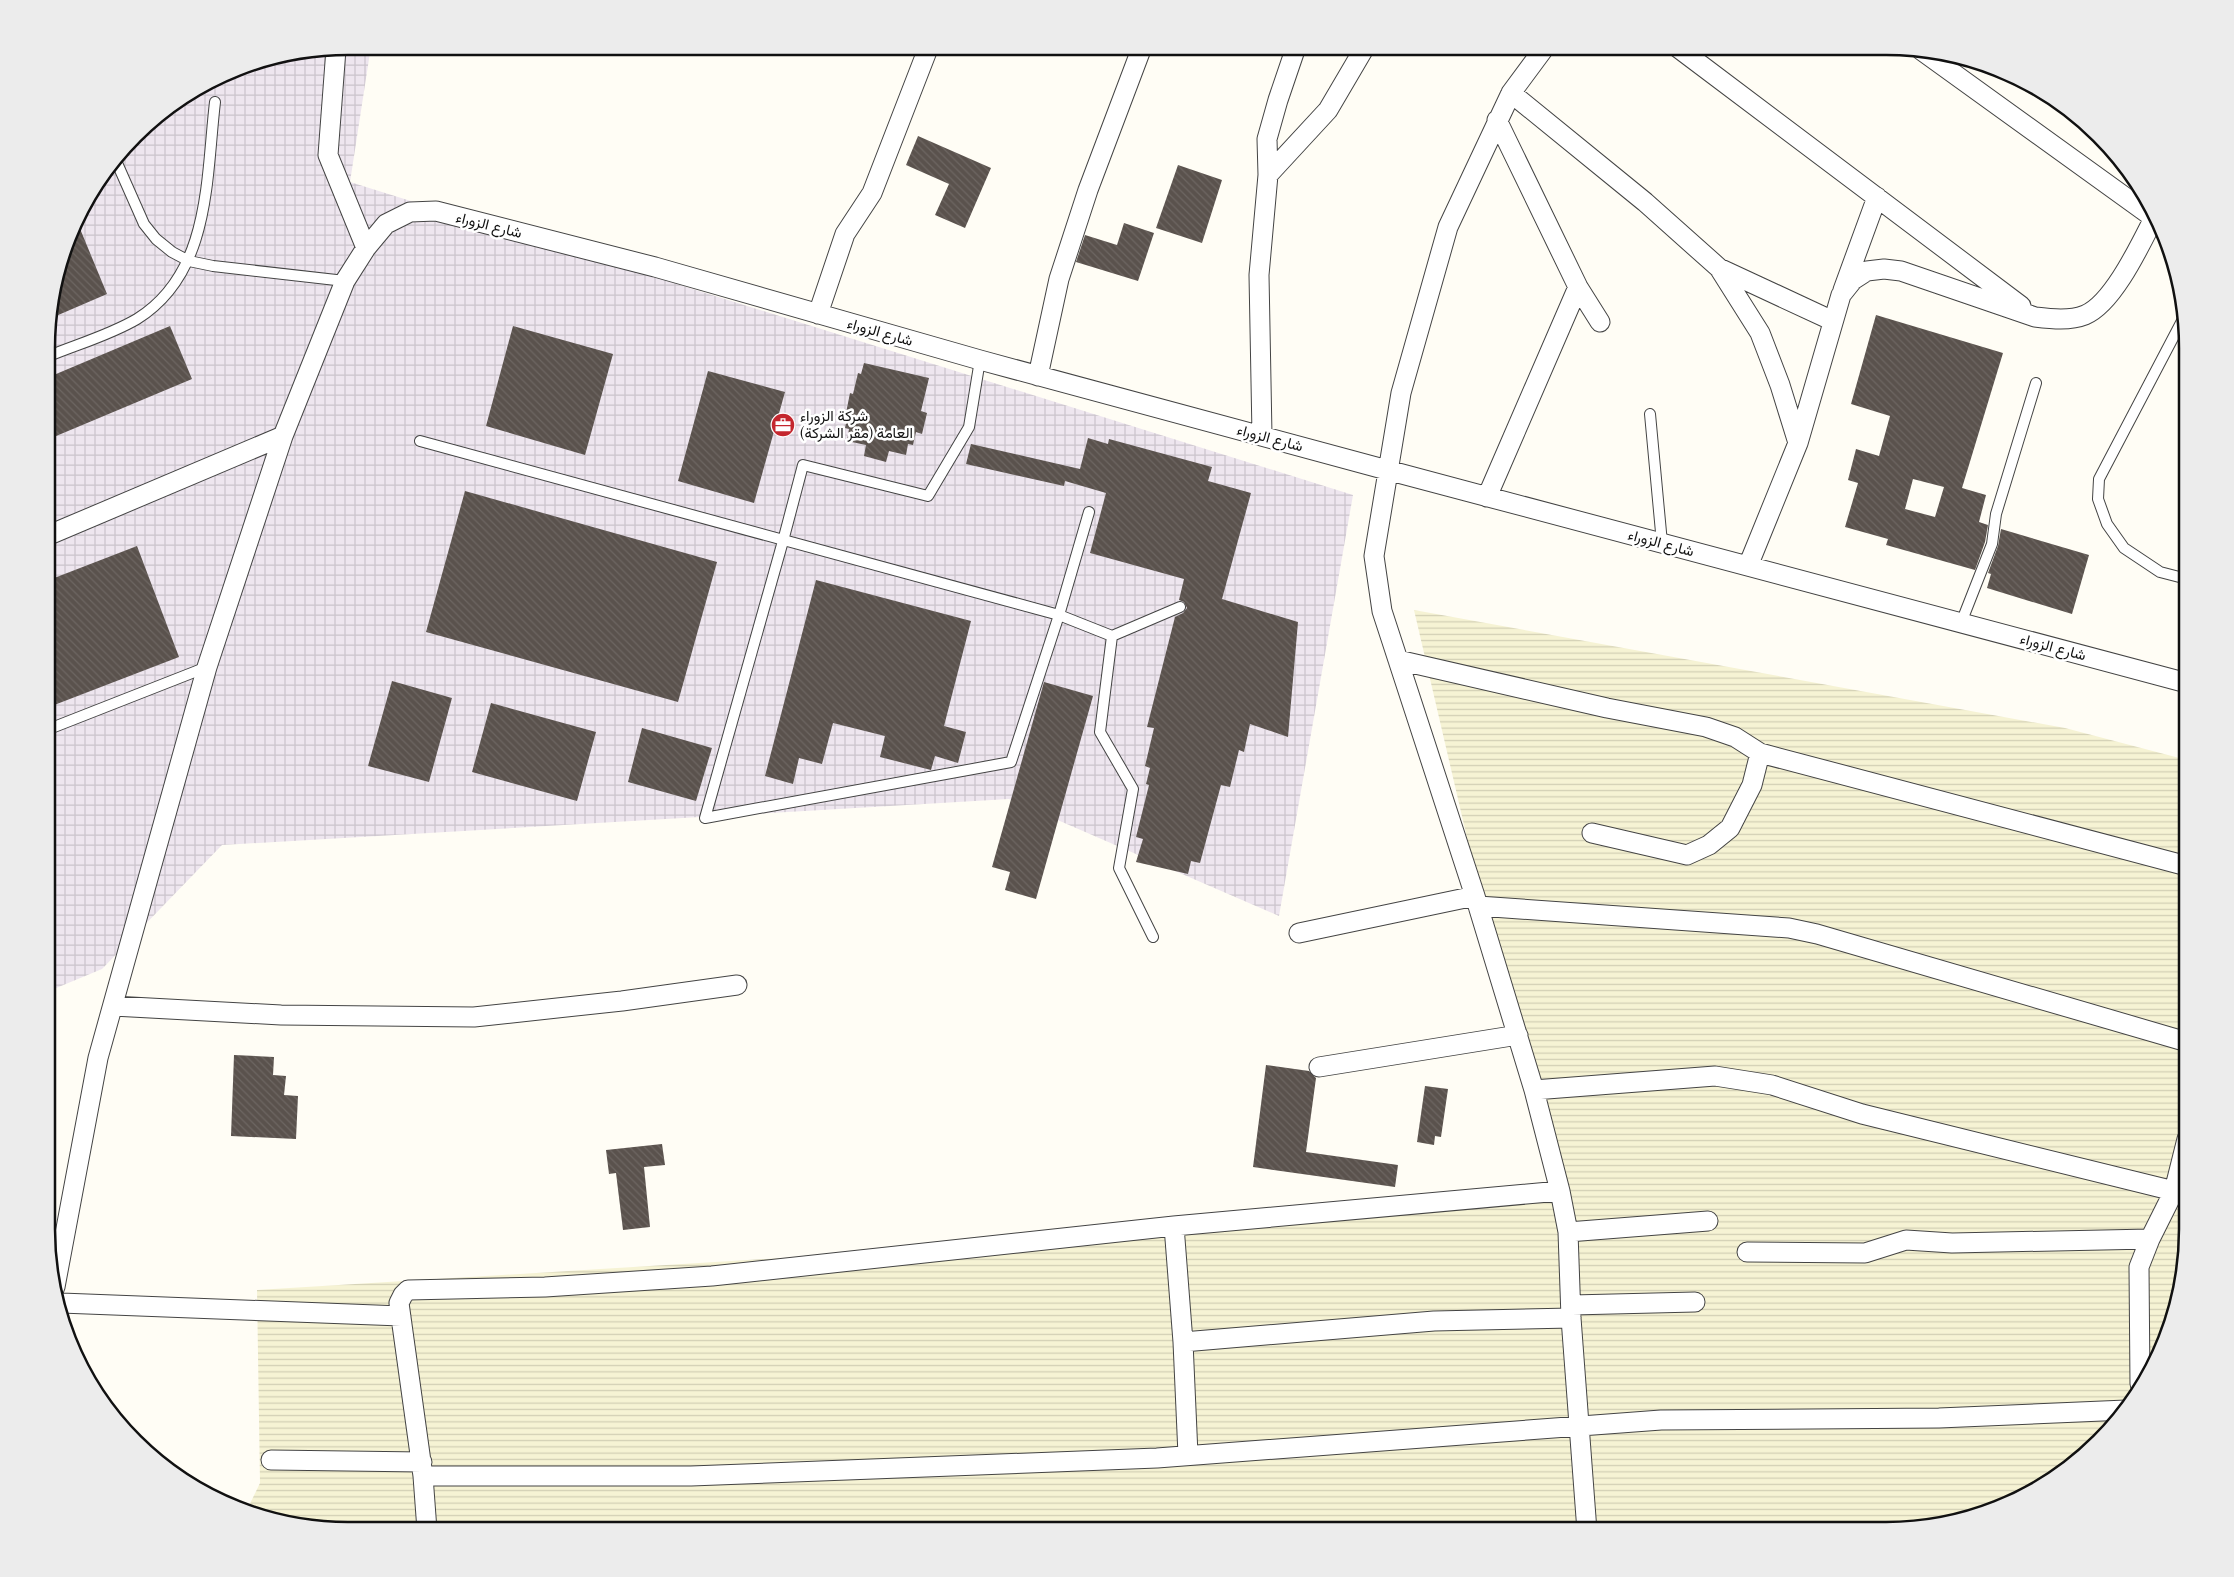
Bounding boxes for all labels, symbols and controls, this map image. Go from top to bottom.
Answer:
street label: شارع الزوراء [454,206,525,244]
street label: شارع الزوراء [844,312,916,352]
place label: شركة الزوراء العامة (مقر الشركة) [800,405,913,442]
office icon: شركة الزوراء العامة (مقر الشركة) [770,412,796,438]
street label: شارع الزوراء [1235,419,1306,457]
street label: شارع الزوراء [1626,524,1697,562]
street label: شارع الزوراء [2018,628,2089,666]

